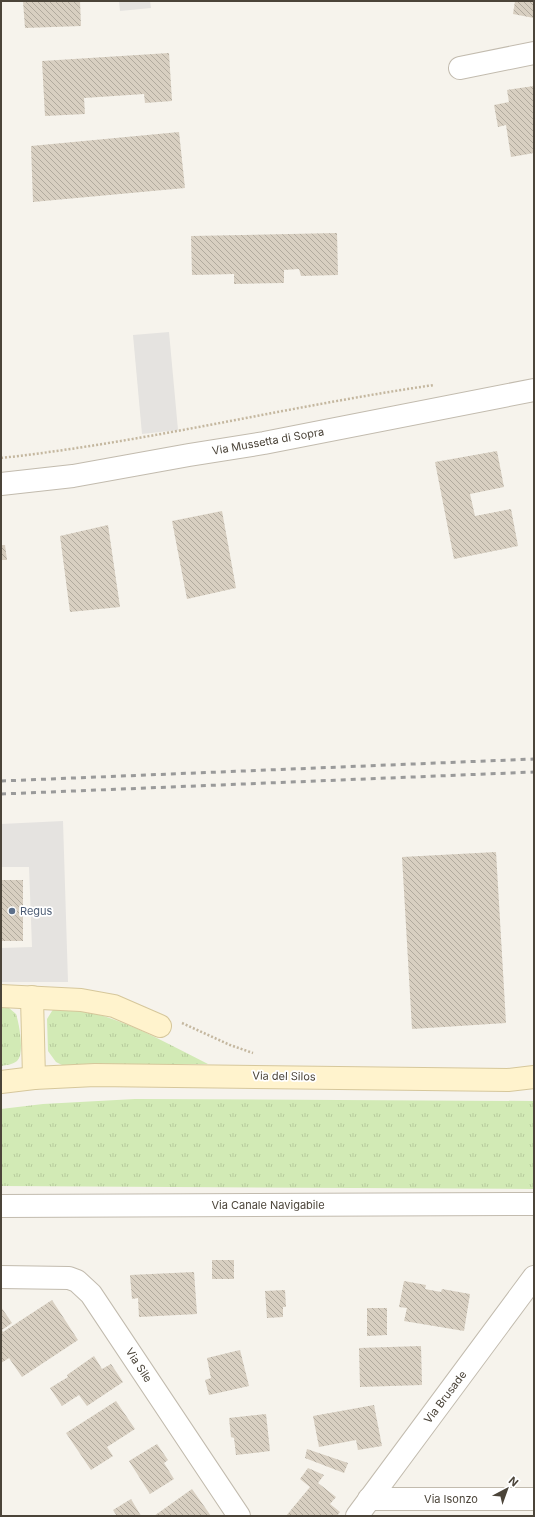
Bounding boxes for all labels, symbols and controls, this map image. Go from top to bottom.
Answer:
street label: Via Mussetta di Sopra [211,424,325,458]
place label: Regus [20,904,53,918]
marker: Regus [7,906,17,916]
street label: Via del Silos [252,1068,316,1084]
street label: Via Canale Navigabile [211,1198,325,1212]
street label: Via Sile [123,1345,155,1385]
street label: Via Brusade [421,1368,469,1426]
north arrow [487,1469,527,1509]
text: N [506,1473,521,1489]
street label: Via Isonzo [424,1492,478,1506]

